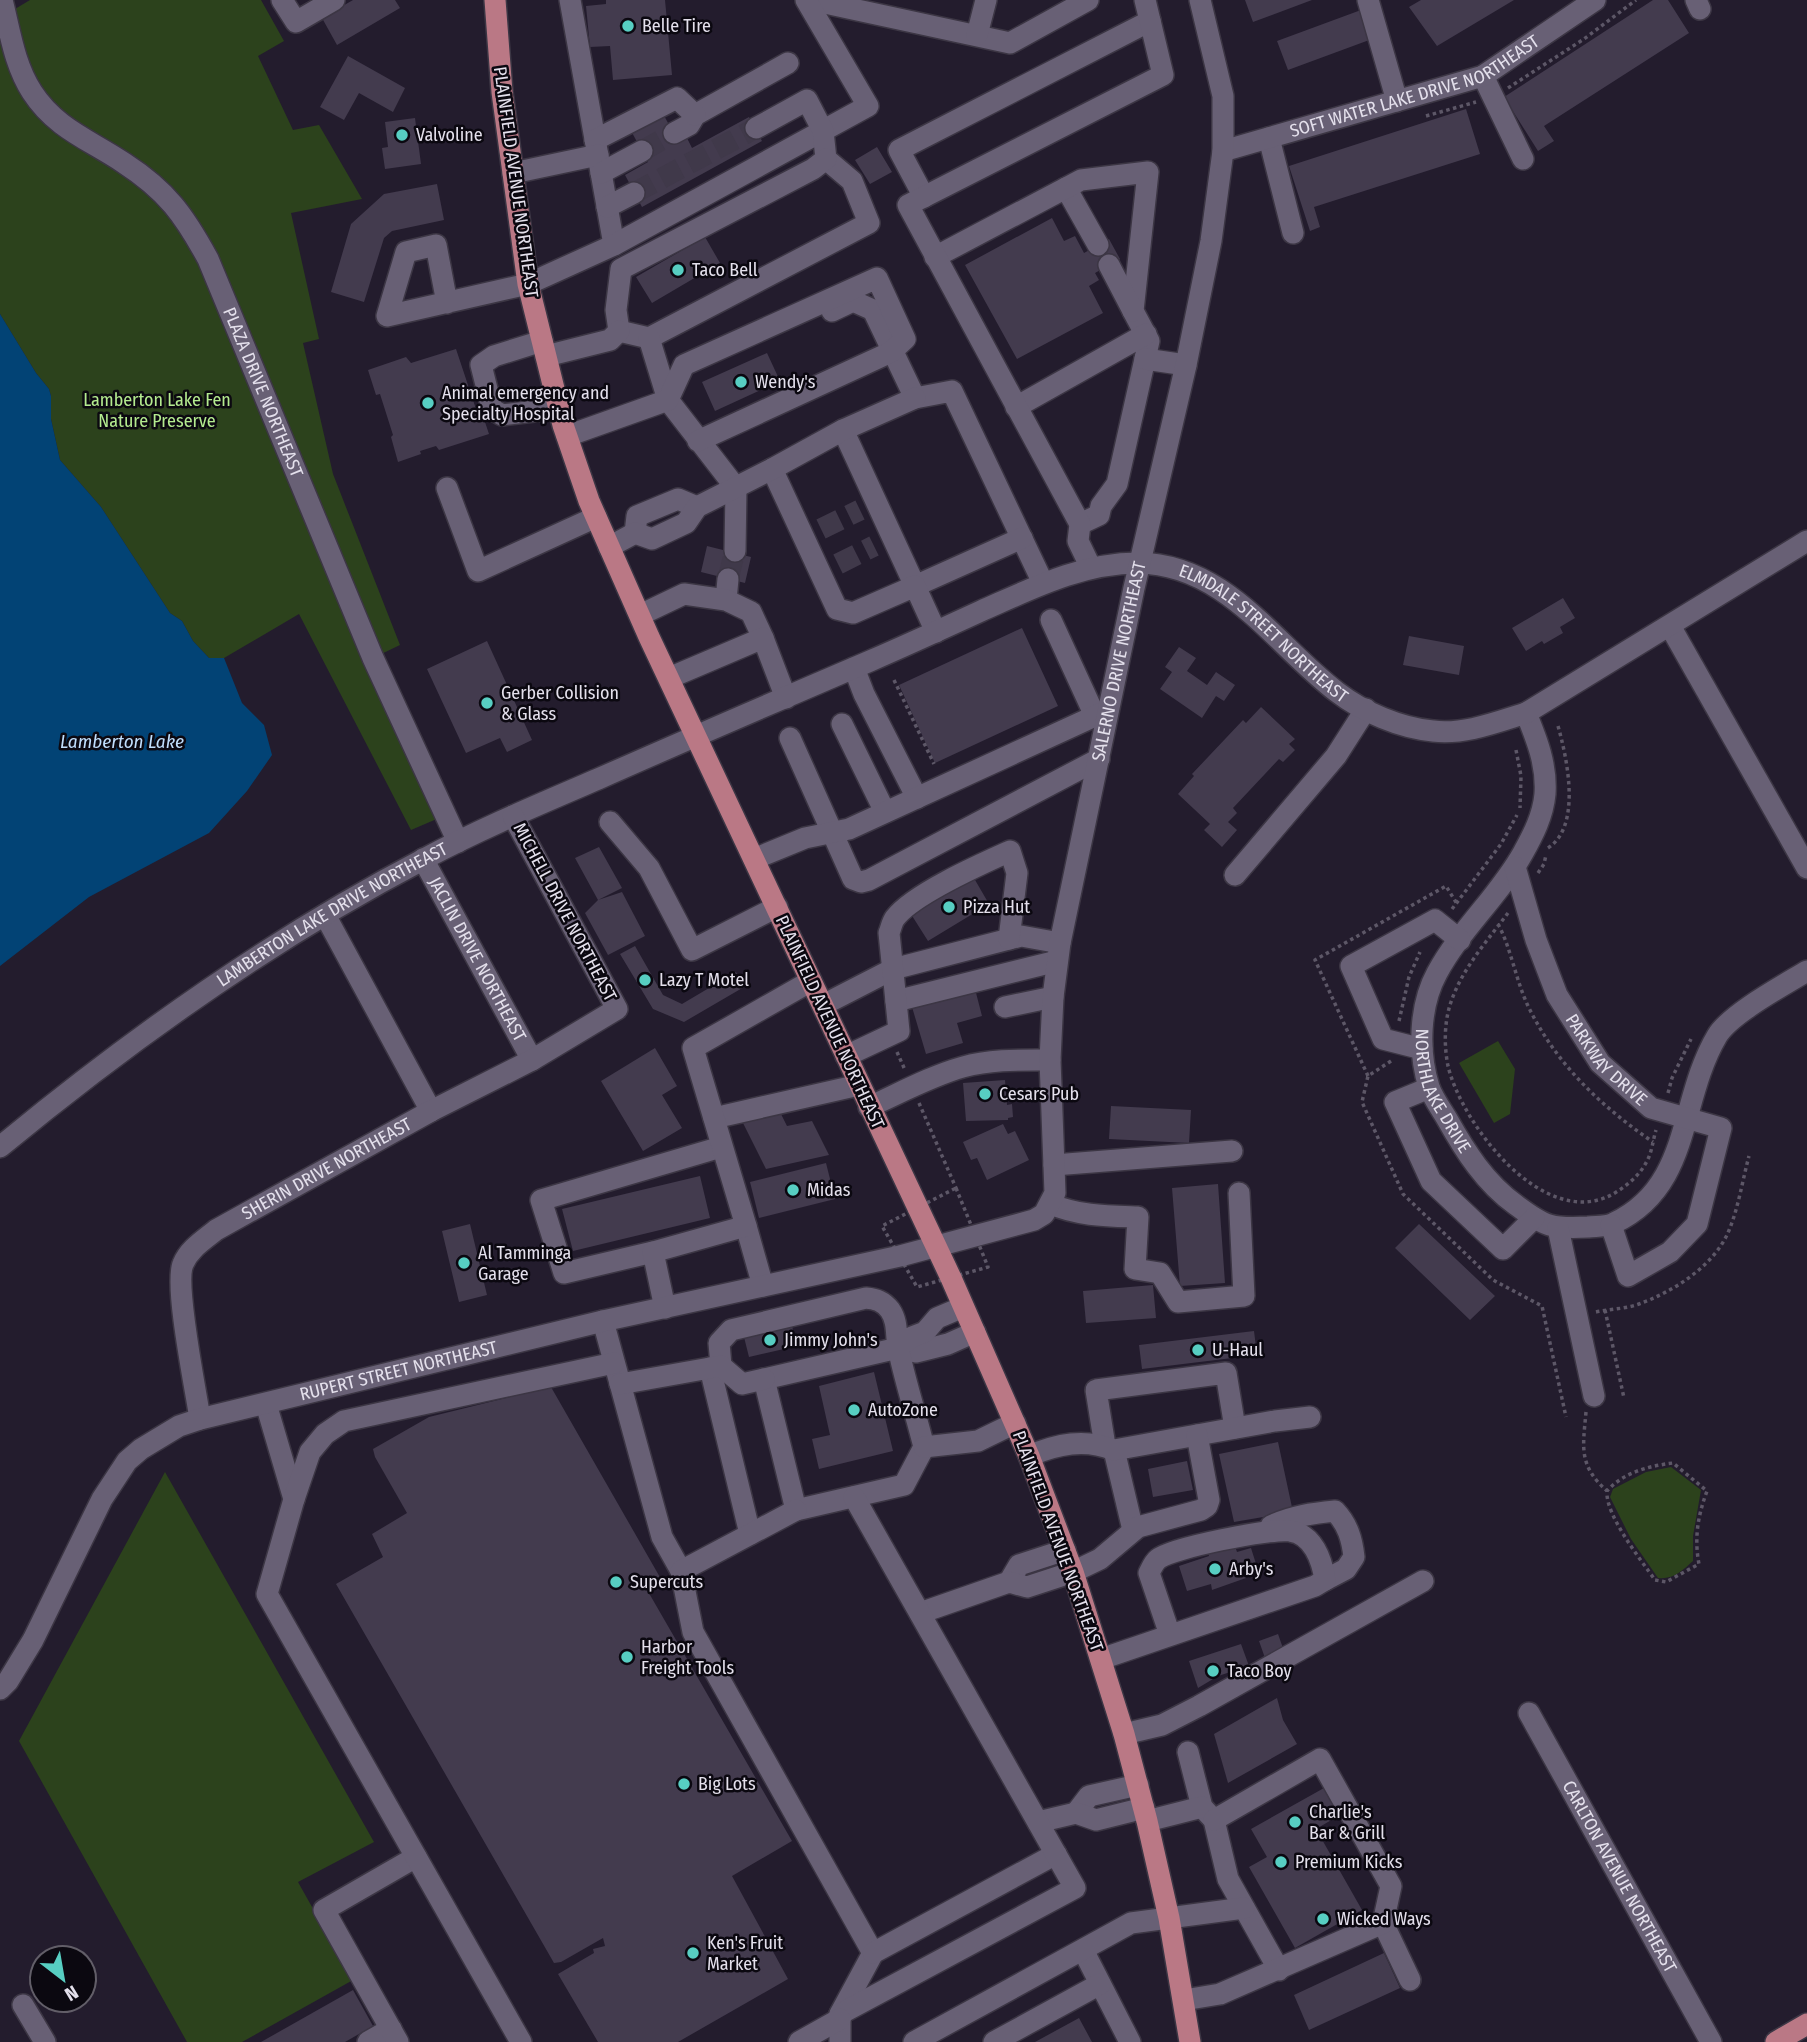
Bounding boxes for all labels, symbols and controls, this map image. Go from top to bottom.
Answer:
place label: Belle Tire [642,15,711,37]
marker: Belle Tire [620,18,636,34]
street label: SOFT WATER LAKE DRIVE NORTHEAST [1287,30,1544,142]
street label: PLAINFIELD AVENUE NORTHEAST [489,65,543,300]
place label: Valvoline [416,124,483,146]
marker: Valvoline [394,127,410,143]
place label: Taco Bell [692,259,758,281]
marker: Taco Bell [670,262,686,278]
street label: PLAZA DRIVE NORTHEAST [218,304,308,481]
place label: Wendy's [755,371,816,393]
marker: Wendy's [733,374,749,390]
place label: Animal emergency and Specialty Hospital [442,382,609,425]
park label: Lamberton Lake Fen Nature Preserve [83,389,231,432]
marker: Animal emergency and Specialty Hospital [420,395,436,411]
street label: SALERNO DRIVE NORTHEAST [1087,559,1151,763]
street label: ELMDALE STREET NORTHEAST [1176,559,1353,708]
place label: Gerber Collision & Glass [501,682,619,725]
marker: Gerber Collision & Glass [479,695,495,711]
water label: Lamberton Lake [60,730,184,753]
street label: MICHELL DRIVE NORTHEAST [509,819,622,1005]
street label: LAMBERTON LAKE DRIVE NORTHEAST [212,837,452,992]
street label: JACLIN DRIVE NORTHEAST [424,873,531,1046]
place label: Pizza Hut [963,896,1030,918]
marker: Pizza Hut [941,899,957,915]
street label: PLAINFIELD AVENUE NORTHEAST [771,912,889,1133]
place label: Lazy T Motel [659,969,749,991]
marker: Lazy T Motel [637,972,653,988]
street label: PARKWAY DRIVE [1561,1010,1652,1110]
street label: NORTHLAKE DRIVE [1411,1028,1476,1157]
place label: Cesars Pub [999,1083,1079,1105]
marker: Cesars Pub [977,1086,993,1102]
street label: SHERIN DRIVE NORTHEAST [238,1113,416,1225]
place label: Midas [807,1179,851,1201]
marker: Midas [785,1182,801,1198]
place label: Al Tamminga Garage [478,1242,572,1285]
marker: Al Tamminga Garage [456,1255,472,1271]
place label: Jimmy John's [784,1329,878,1351]
marker: Jimmy John's [762,1332,778,1348]
street label: RUPERT STREET NORTHEAST [298,1336,500,1405]
place label: U-Haul [1212,1339,1263,1361]
marker: U-Haul [1190,1342,1206,1358]
place label: AutoZone [868,1399,938,1421]
marker: AutoZone [846,1402,862,1418]
street label: PLAINFIELD AVENUE NORTHEAST [1008,1428,1108,1655]
place label: Arby's [1229,1558,1274,1580]
marker: Arby's [1207,1561,1223,1577]
place label: Supercuts [630,1571,703,1593]
marker: Supercuts [608,1574,624,1590]
place label: Harbor Freight Tools [641,1636,735,1679]
marker: Harbor Freight Tools [619,1649,635,1665]
place label: Taco Boy [1227,1660,1292,1682]
marker: Taco Boy [1205,1663,1221,1679]
place label: Big Lots [698,1773,756,1795]
marker: Big Lots [676,1776,692,1792]
street label: CARLTON AVENUE NORTHEAST [1558,1777,1682,1977]
place label: Charlie's Bar & Grill [1309,1801,1385,1844]
marker: Charlie's Bar & Grill [1287,1814,1303,1830]
place label: Premium Kicks [1295,1851,1403,1873]
marker: Premium Kicks [1273,1854,1289,1870]
place label: Wicked Ways [1337,1908,1431,1930]
marker: Wicked Ways [1315,1911,1331,1927]
place label: Ken's Fruit Market [707,1932,783,1975]
north arrow [28,1944,98,2014]
marker: Ken's Fruit Market [685,1945,701,1961]
text: N [61,1980,82,2006]

